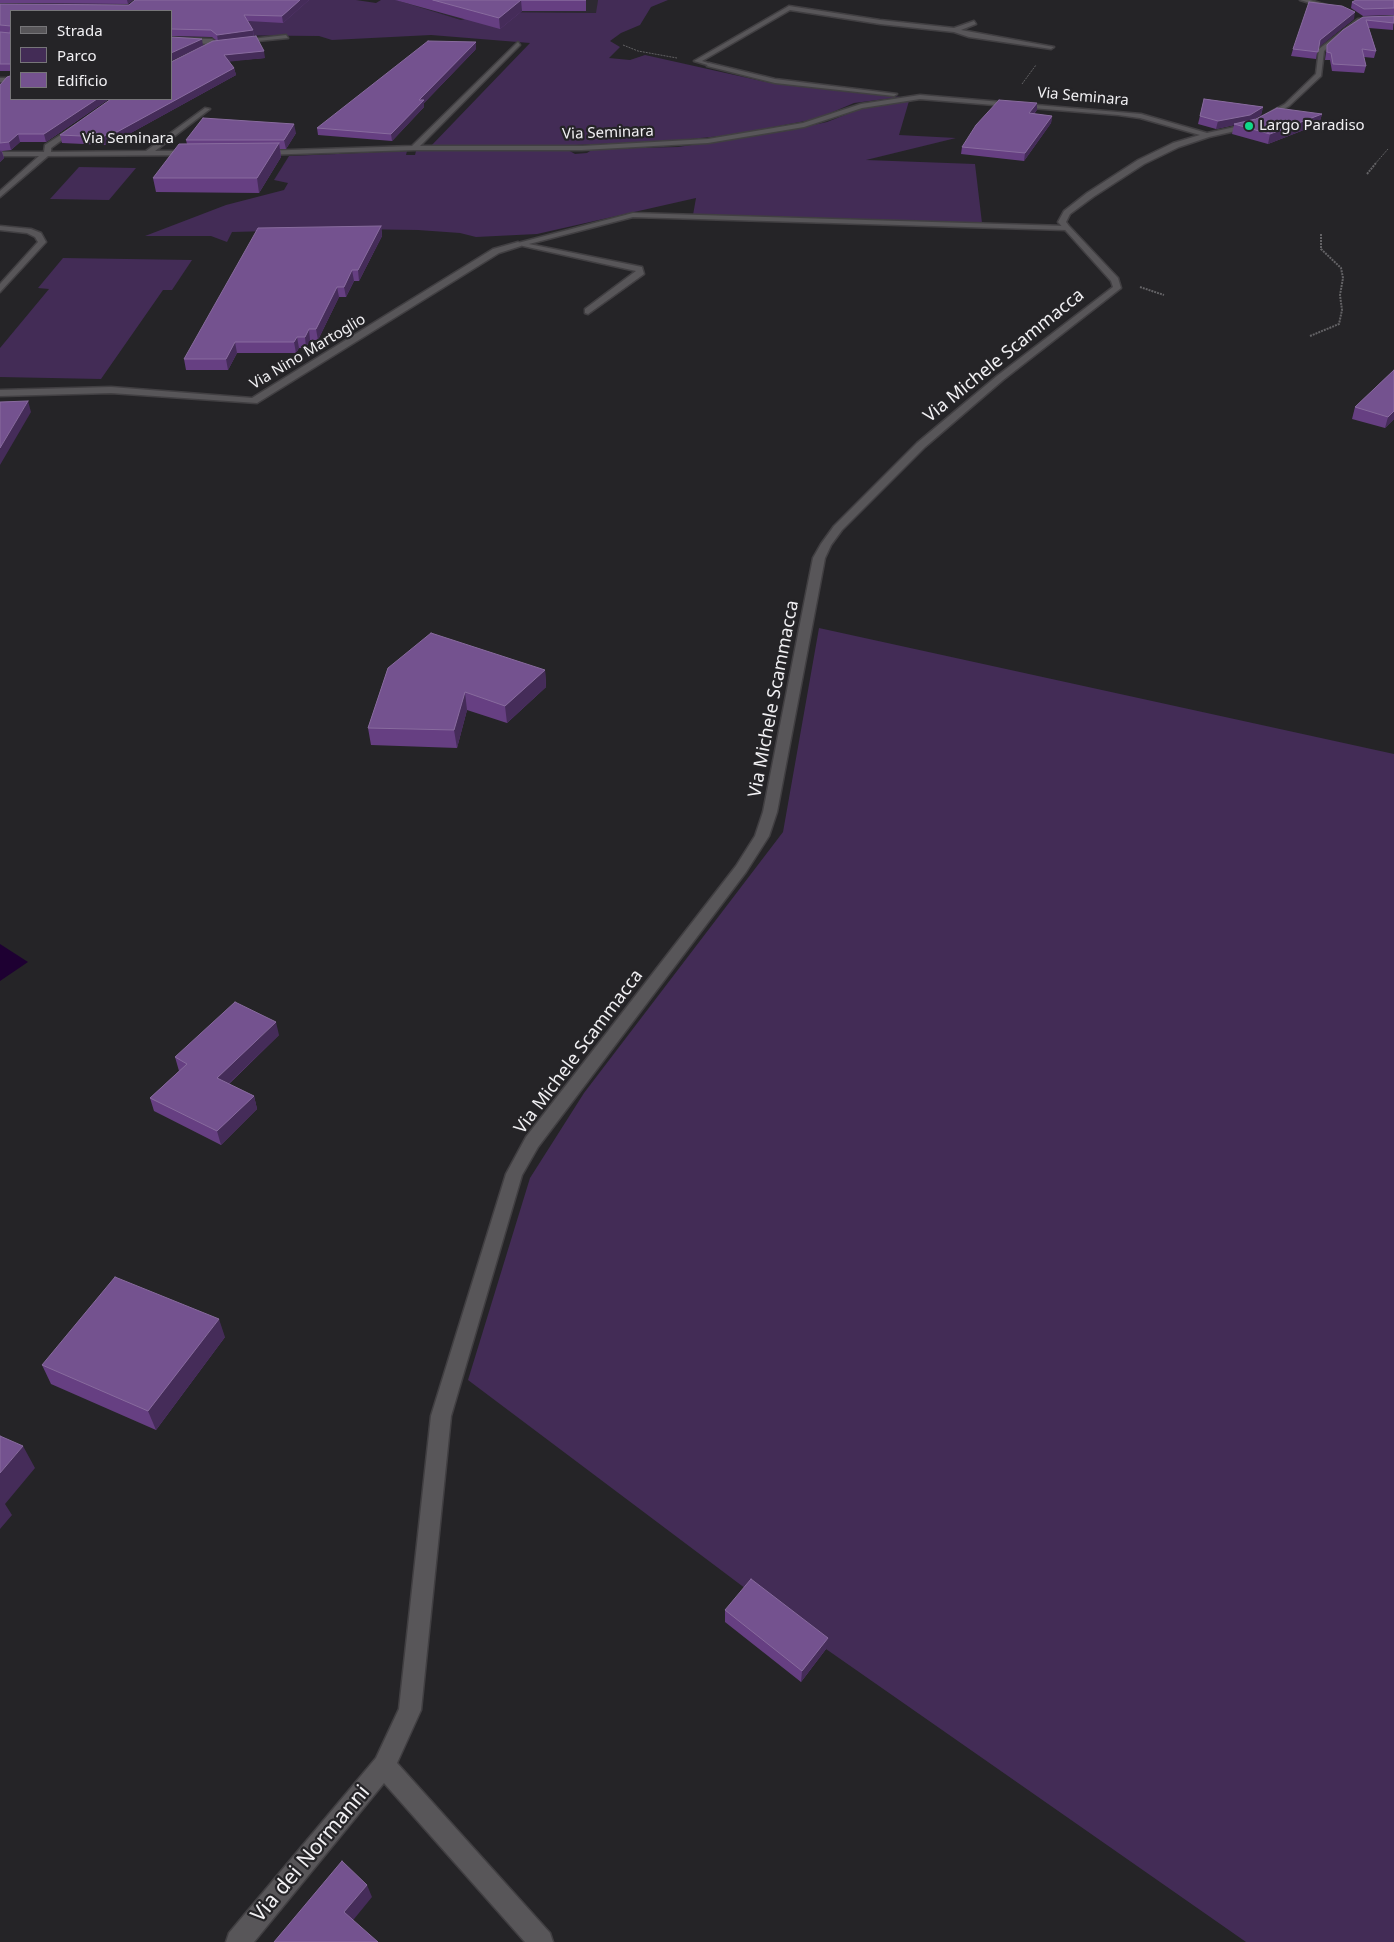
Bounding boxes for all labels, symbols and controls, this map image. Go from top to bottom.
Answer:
legend [10,10,172,100]
text: Strada [57,20,103,40]
text: Parco [57,45,97,65]
text: Edificio [57,70,108,90]
street label: Via Seminara [1037,84,1129,110]
place label: Largo Paradiso [1259,117,1365,135]
marker: Largo Paradiso [1243,120,1255,132]
street label: Via Seminara [562,122,654,144]
street label: Via Seminara [82,130,174,148]
street label: Via Michele Scammacca [919,285,1089,427]
street label: Via Nino Martoglio [247,310,369,394]
street label: Via Michele Scammacca [744,599,804,799]
street label: Via Michele Scammacca [510,966,648,1138]
street label: Via dei Normanni [246,1780,376,1928]

